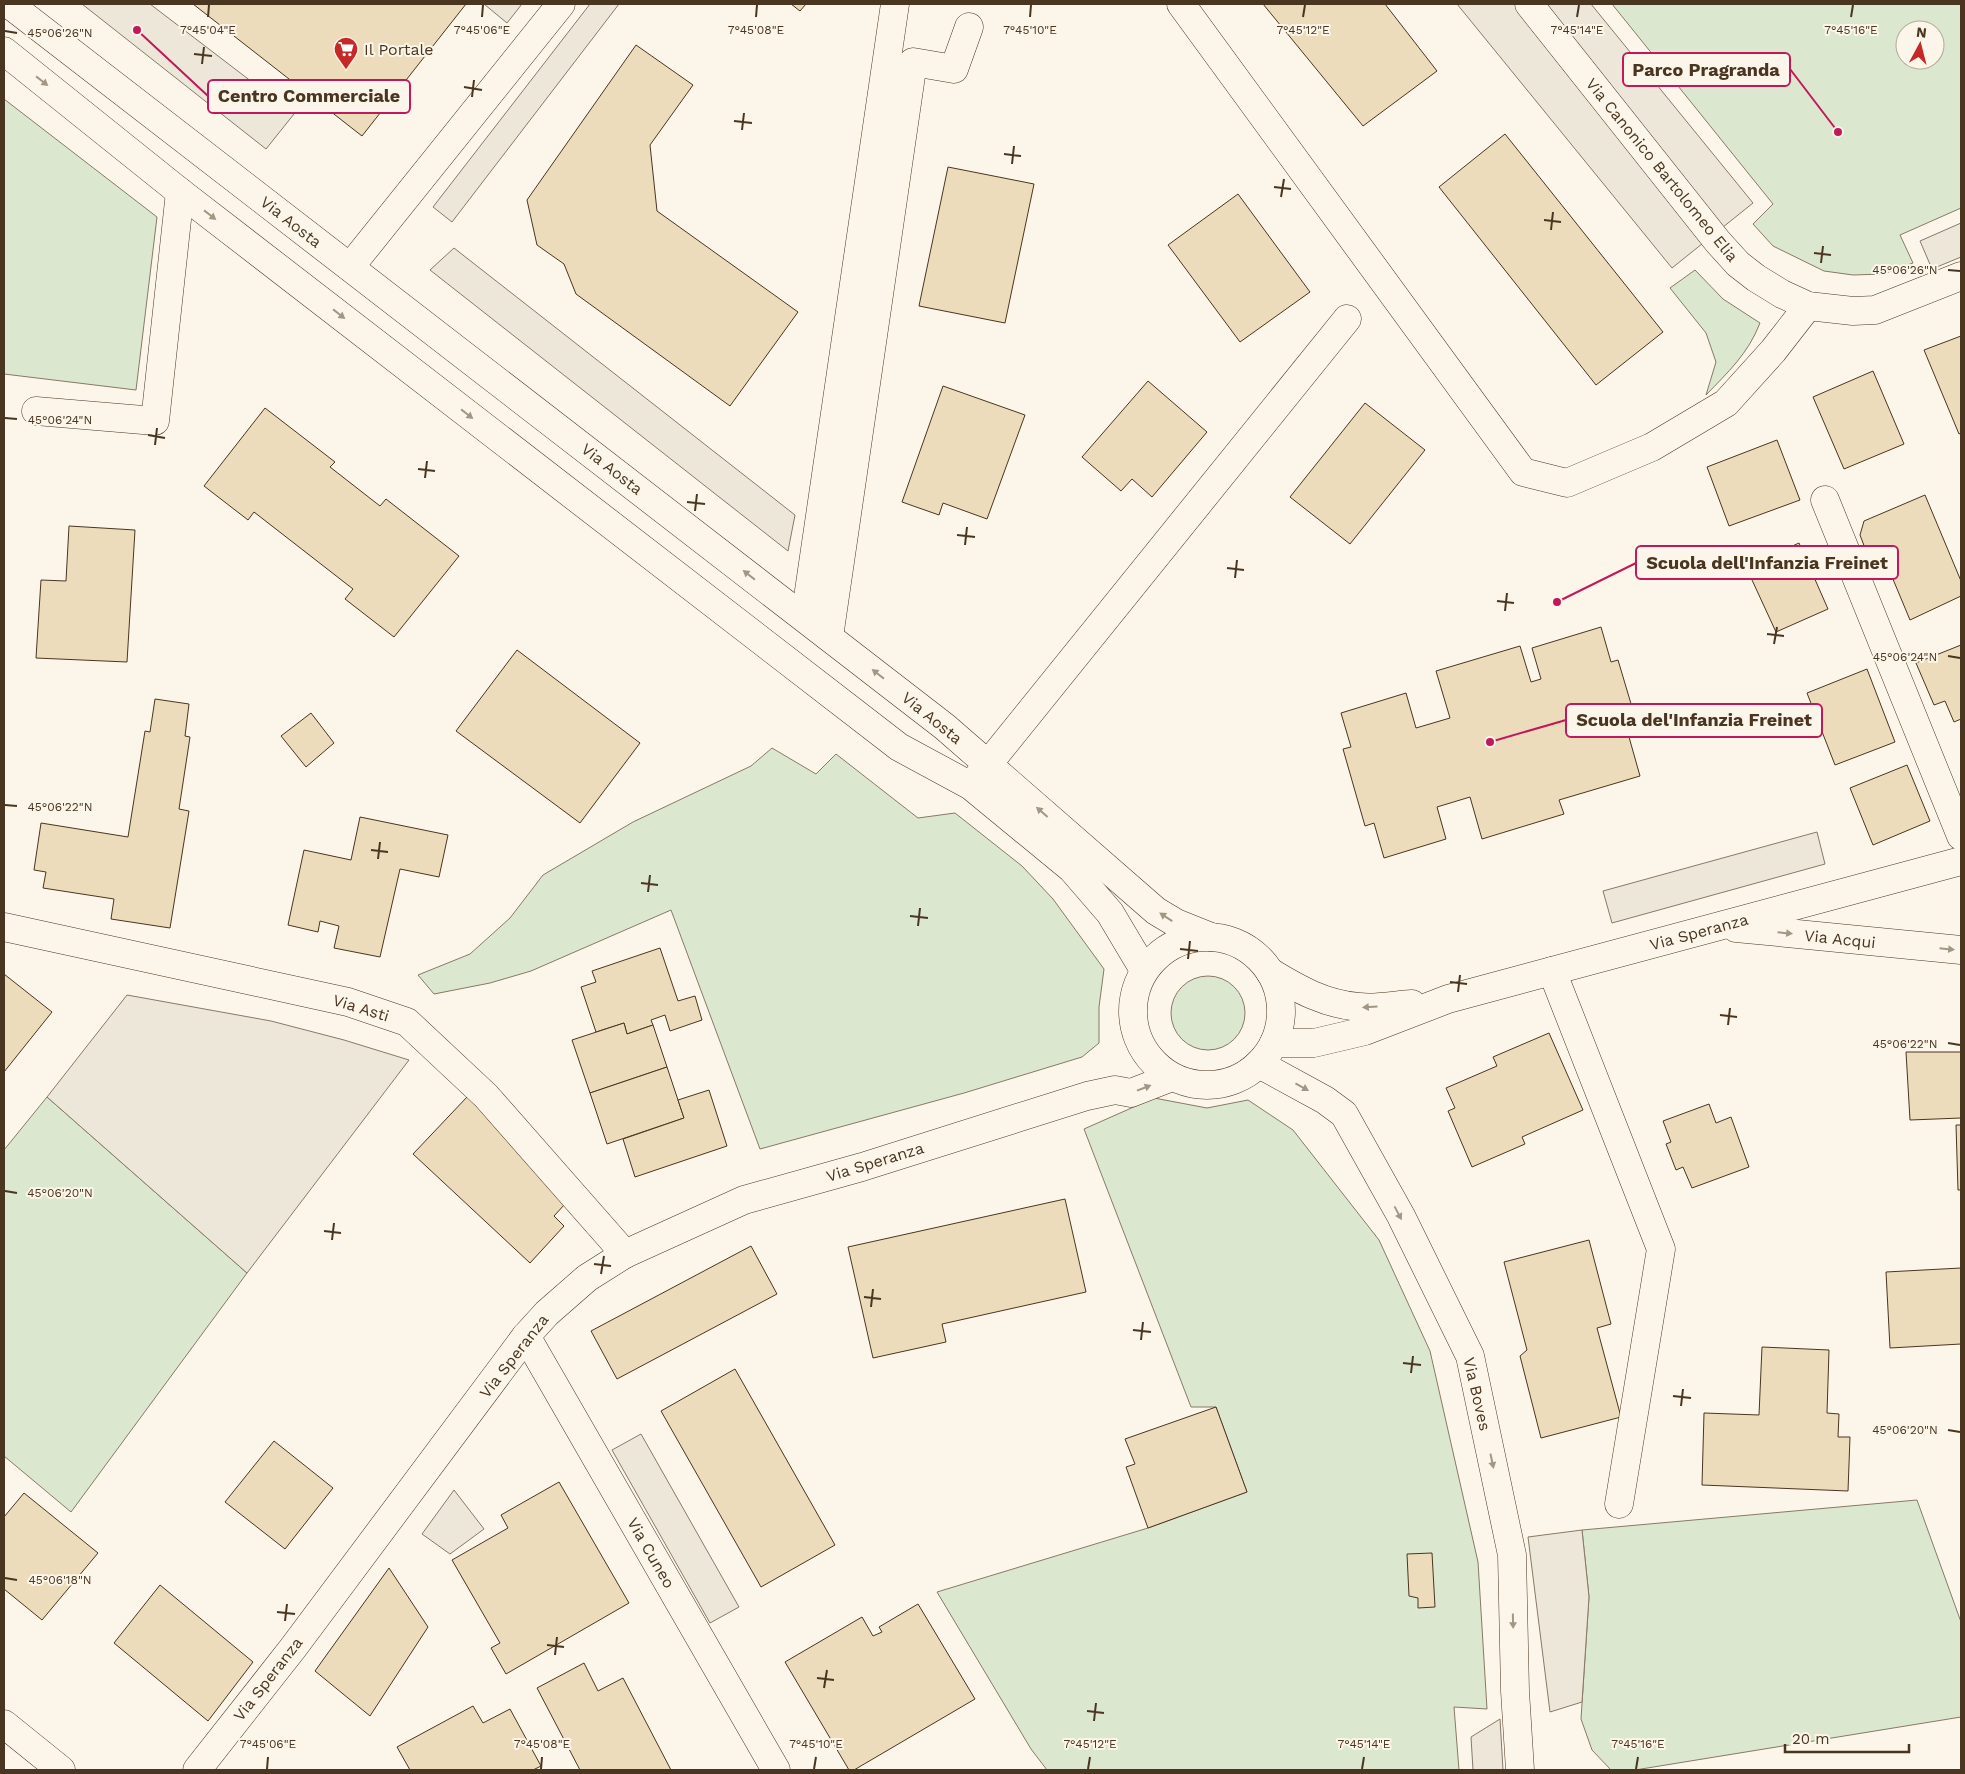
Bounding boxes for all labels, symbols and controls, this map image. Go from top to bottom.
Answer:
north arrow [1895,20,1945,70]
text: 7°45'04"E [180,23,236,37]
text: 7°45'06"E [454,23,511,37]
text: 7°45'08"E [728,23,785,37]
text: 7°45'10"E [1003,23,1057,37]
text: 7°45'12"E [1276,23,1330,37]
text: 7°45'14"E [1551,23,1604,37]
text: 7°45'16"E [1824,23,1878,37]
text: N [1915,24,1928,41]
text: 45°06'26"N [27,26,93,40]
supermarket icon: Il Portale [333,36,359,70]
place label: Il Portale [364,40,434,59]
callout: Parco Pragranda [1623,53,1790,86]
text: Parco Pragranda [1632,59,1780,80]
street label: Via Canonico Bartolomeo Elia [1582,74,1742,266]
one-way arrow [35,75,48,86]
callout: Centro Commerciale [208,80,410,113]
text: Centro Commerciale [218,85,400,106]
street label: Via Aosta [257,192,325,252]
one-way arrow [203,210,217,220]
text: 45°06'26"N [1872,263,1938,277]
one-way arrow [332,309,345,320]
one-way arrow [460,408,473,419]
text: 45°06'24"N [28,413,92,427]
street label: Via Aosta [578,439,646,499]
callout: Scuola dell'Infanzia Freinet [1636,546,1898,579]
text: Scuola dell'Infanzia Freinet [1646,552,1888,573]
one-way arrow [743,570,756,581]
text: 45°06'24"N [1873,650,1937,664]
one-way arrow [871,669,884,680]
street label: Via Aosta [898,688,966,748]
callout: Scuola del'Infanzia Freinet [1566,704,1822,737]
text: Scuola del'Infanzia Freinet [1576,709,1812,730]
text: 45°06'22"N [27,800,93,814]
one-way arrow [1037,806,1049,818]
street label: Via Speranza [1648,910,1750,954]
one-way arrow [1160,913,1173,922]
street label: Via Acqui [1803,926,1877,952]
one-way arrow [1777,929,1793,937]
one-way arrow [1939,945,1955,953]
street label: Via Asti [330,990,392,1026]
one-way arrow [1362,1003,1378,1011]
text: 45°06'22"N [1872,1037,1938,1051]
one-way arrow [1295,1083,1309,1091]
one-way arrow [1137,1084,1152,1092]
street label: Via Speranza [824,1138,926,1186]
text: 45°06'20"N [27,1186,93,1200]
one-way arrow [1394,1206,1403,1219]
street label: Via Speranza [475,1310,553,1402]
street label: Via Boves [1459,1355,1495,1433]
text: 45°06'20"N [1872,1423,1938,1437]
one-way arrow [1488,1453,1496,1468]
street label: Via Cuneo [623,1514,679,1592]
text: 45°06'18"N [28,1573,92,1587]
one-way arrow [1510,1614,1518,1630]
street label: Via Speranza [229,1633,307,1725]
scale bar [1785,1722,1909,1754]
text: 20 m [1792,1730,1830,1748]
text: 7°45'06"E [240,1737,297,1751]
text: 7°45'08"E [514,1737,571,1751]
text: 7°45'10"E [789,1737,843,1751]
text: 7°45'12"E [1063,1737,1117,1751]
text: 7°45'14"E [1338,1737,1391,1751]
text: 7°45'16"E [1611,1737,1665,1751]

